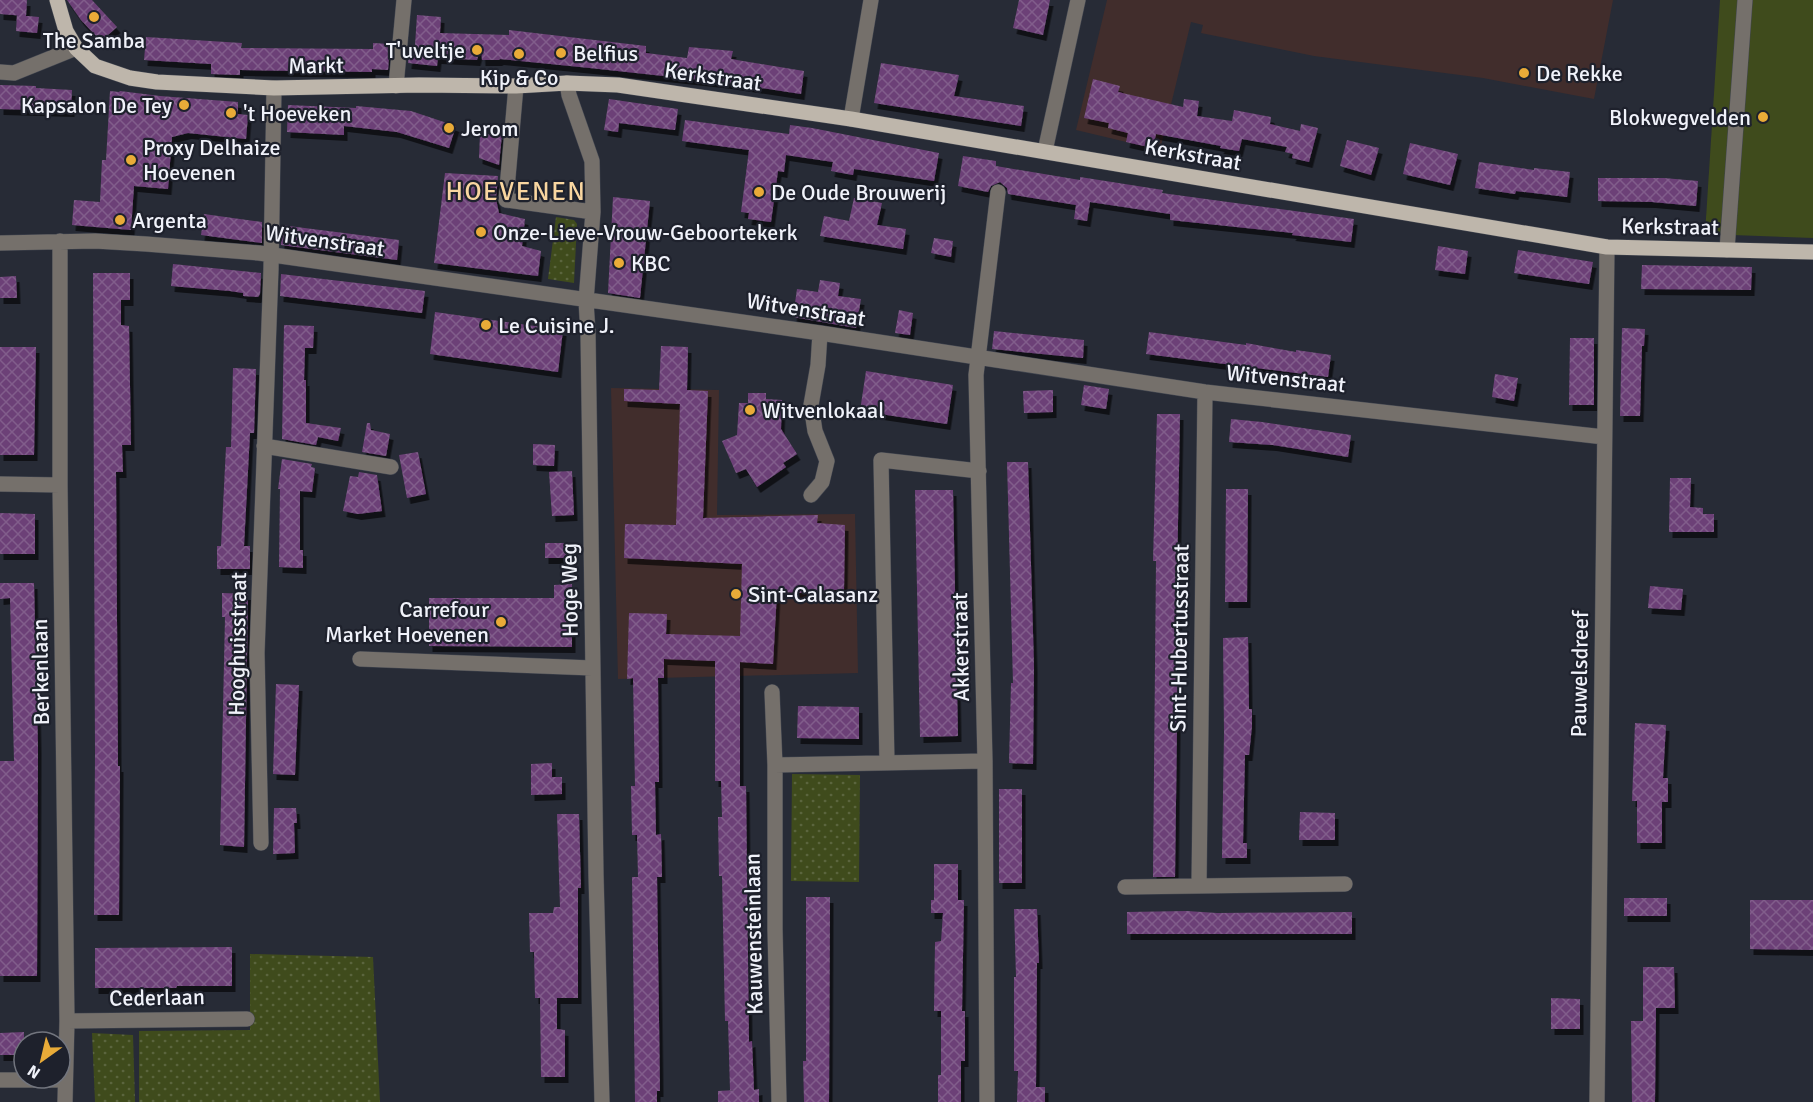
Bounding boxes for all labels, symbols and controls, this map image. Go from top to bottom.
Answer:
marker: The Samba [87,10,101,24]
place label: The Samba [43,27,145,54]
place label: T'uveltje [386,37,465,64]
place label: Belfius [573,40,638,67]
marker: T'uveltje [470,43,484,57]
marker: Belfius [554,46,568,60]
marker: Kip & Co [512,47,526,61]
street label: Markt [288,52,344,79]
street label: Kerkstraat [663,56,764,97]
place label: De Rekke [1536,60,1623,87]
place label: Kip & Co [480,64,558,91]
marker: De Rekke [1517,66,1531,80]
place label: Kapsalon De Tey [21,92,173,119]
marker: Kapsalon De Tey [177,98,191,112]
place label: 't Hoeveken [243,100,351,127]
place label: Blokwegvelden [1609,104,1751,131]
marker: 't Hoeveken [224,106,238,120]
marker: Blokwegvelden [1756,110,1770,124]
place label: Jerom [461,115,519,142]
marker: Jerom [442,121,456,135]
street label: Kerkstraat [1142,133,1244,176]
place label: Proxy Delhaize Hoevenen [143,134,281,186]
marker: Proxy Delhaize Hoevenen [124,153,138,167]
district label: HOEVENEN [445,176,587,208]
place label: De Oude Brouwerij [771,179,946,206]
marker: De Oude Brouwerij [752,185,766,199]
place label: Argenta [132,207,207,234]
street label: Kerkstraat [1621,212,1719,241]
marker: Argenta [113,213,127,227]
street label: Witvenstraat [264,219,387,262]
place label: Onze-Lieve-Vrouw-Geboortekerk [493,219,797,246]
marker: Onze-Lieve-Vrouw-Geboortekerk [474,225,488,239]
place label: KBC [631,250,671,277]
marker: KBC [612,256,626,270]
street label: Witvenstraat [744,287,868,332]
place label: Le Cuisine J. [498,312,614,339]
marker: Le Cuisine J. [479,318,493,332]
street label: Witvenstraat [1225,359,1347,398]
place label: Witvenlokaal [762,397,885,424]
marker: Witvenlokaal [743,403,757,417]
street label: Hoge Weg [555,543,584,637]
street label: Sint-Hubertusstraat [1164,543,1195,732]
street label: Hooghuisstraat [223,572,252,716]
place label: Sint-Calasanz [748,581,878,608]
marker: Sint-Calasanz [729,587,743,601]
street label: Akkerstraat [946,592,975,702]
place label: Carrefour Market Hoevenen [325,596,489,648]
street label: Pauwelsdreef [1565,609,1594,738]
marker: Carrefour Market Hoevenen [494,615,508,629]
street label: Berkenlaan [26,618,55,726]
street label: Kauwensteinlaan [739,853,768,1015]
street label: Cederlaan [109,983,205,1012]
north arrow [12,1030,72,1090]
text: N [24,1060,44,1083]

